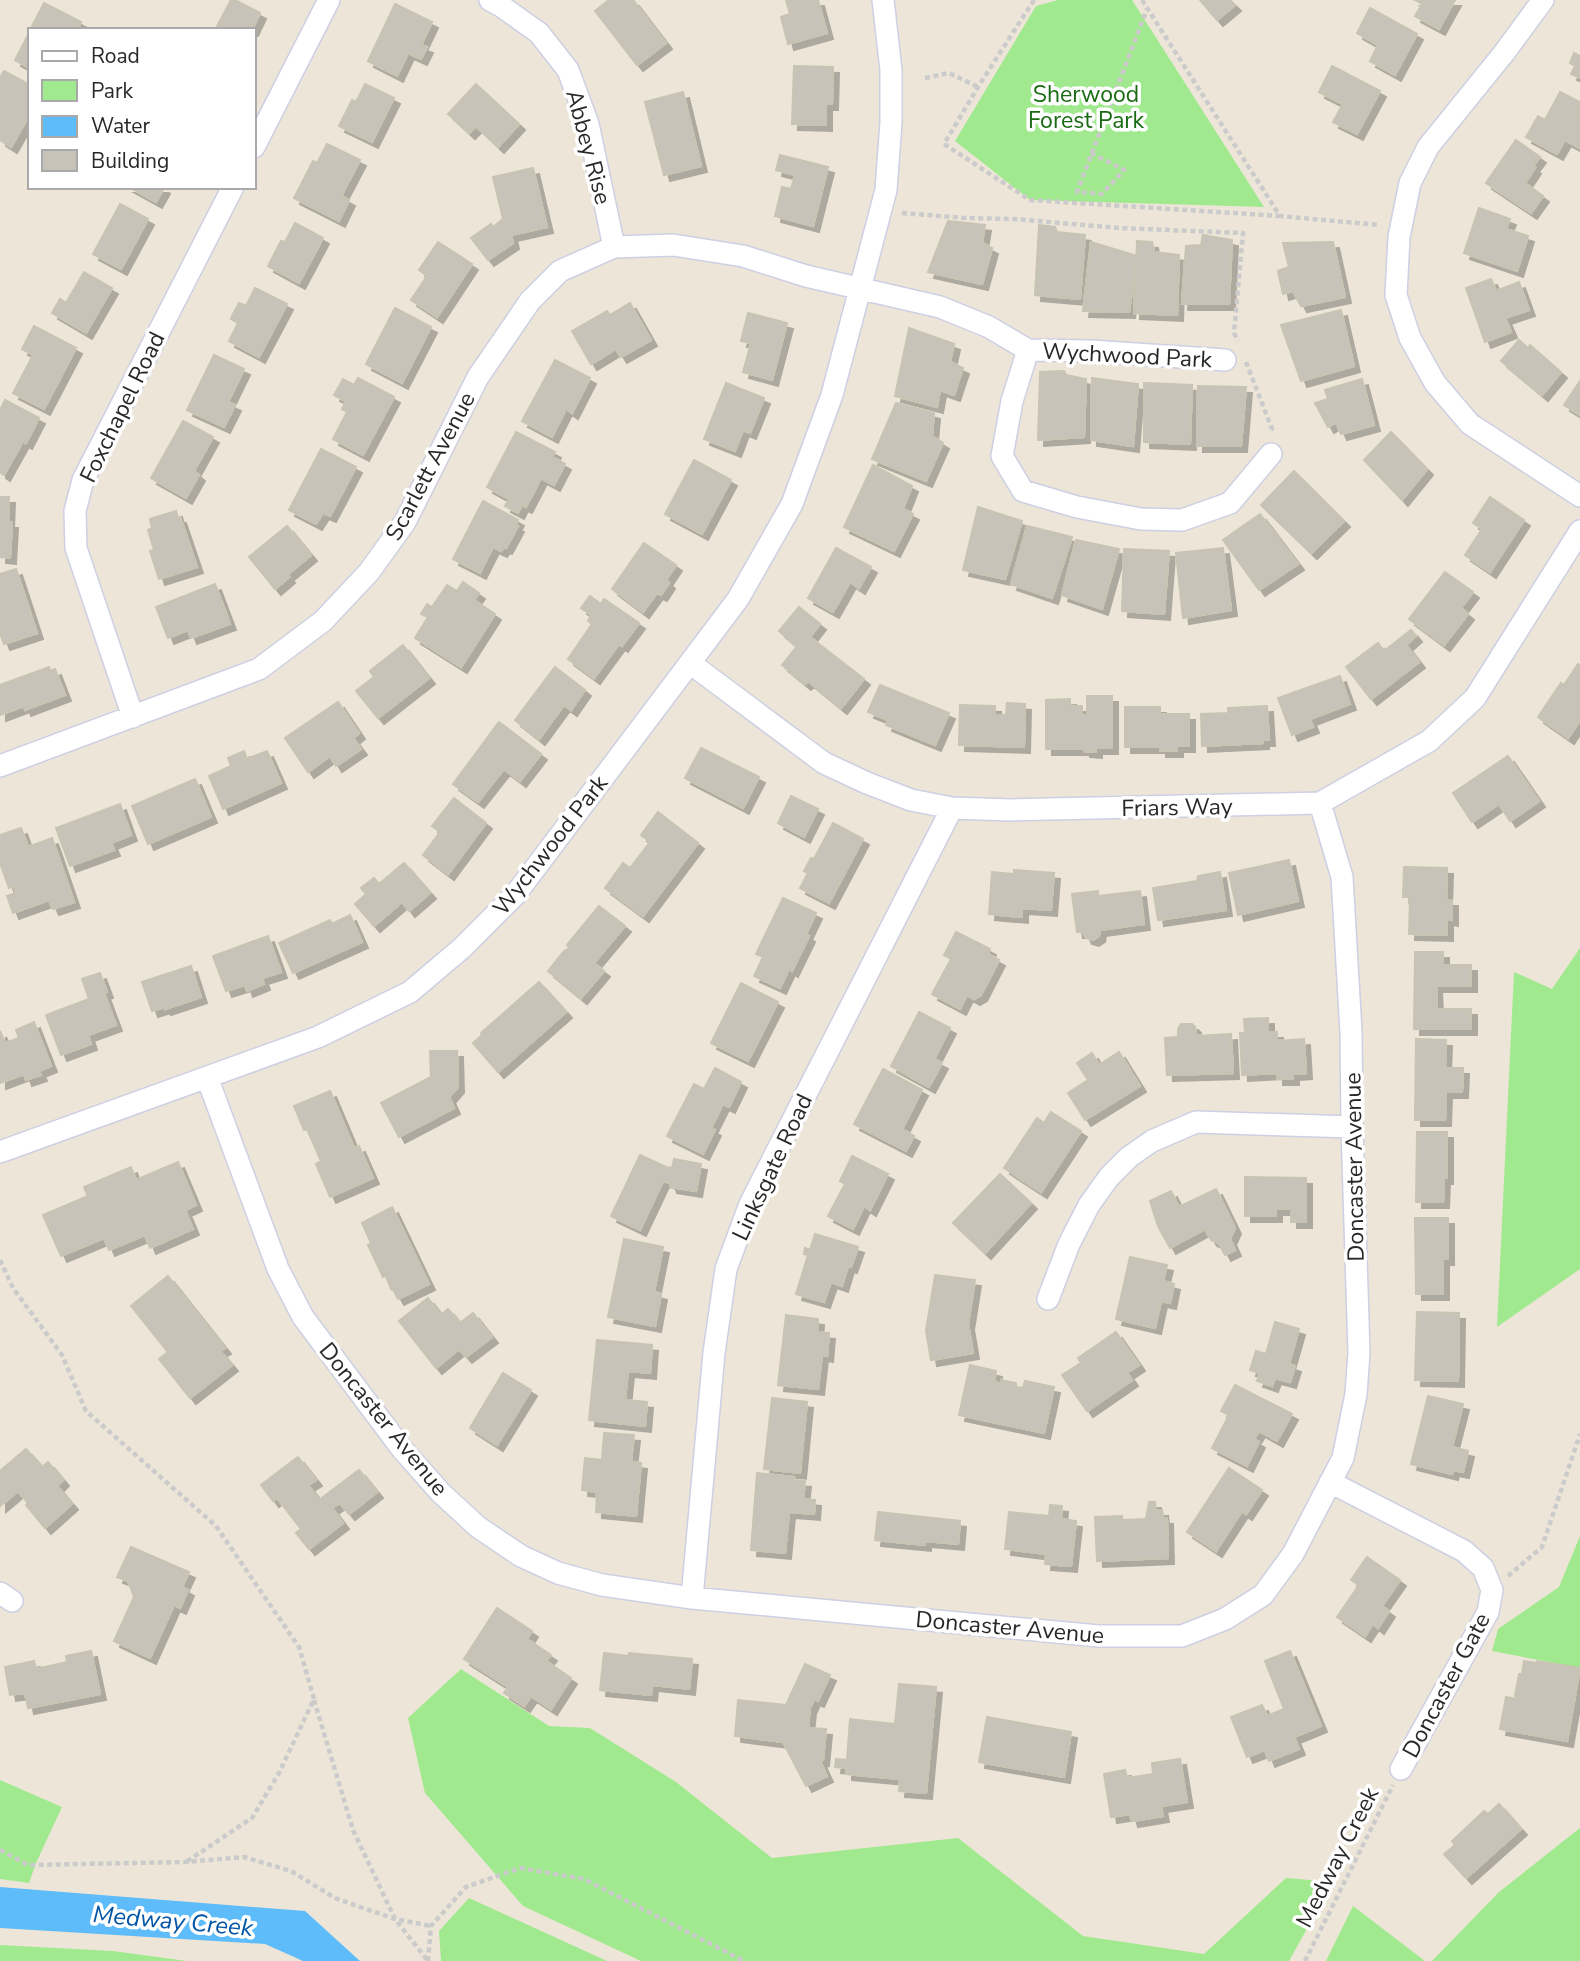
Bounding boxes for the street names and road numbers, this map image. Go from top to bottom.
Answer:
street label: Abbey Rise [558,86,619,208]
street label: Foxchapel Road [73,327,172,488]
street label: Wychwood Park [1041,336,1213,375]
street label: Scarlett Avenue [378,387,483,546]
street label: Wychwood Park [486,768,615,922]
street label: Friars Way [1121,791,1233,824]
street label: Doncaster Avenue [1337,1072,1372,1262]
street label: Linksgate Road [725,1089,820,1246]
street label: Doncaster Avenue [312,1336,455,1503]
street label: Doncaster Avenue [914,1604,1106,1651]
street label: Doncaster Gate [1395,1607,1498,1763]
street label: Medway Creek [1289,1781,1386,1933]

